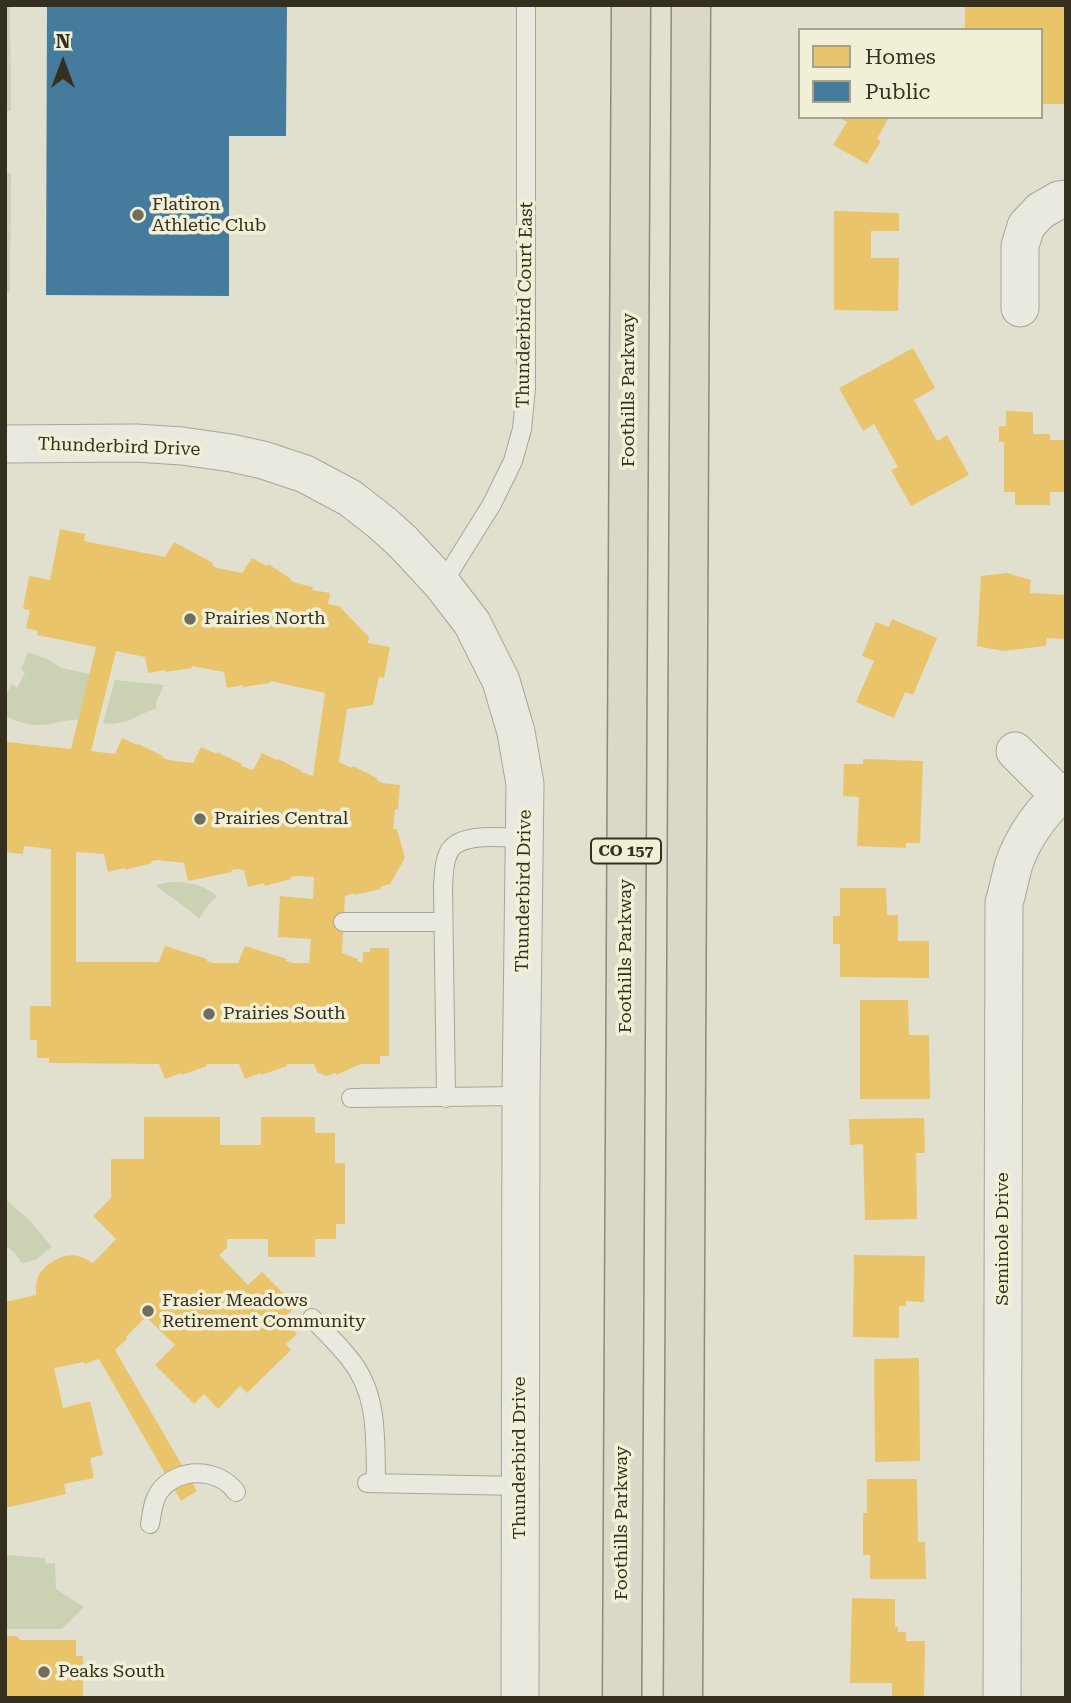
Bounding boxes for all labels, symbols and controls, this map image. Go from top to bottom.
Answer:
north arrow [28,28,98,98]
legend [798,28,1043,119]
text: N [56,30,70,53]
text: Homes [865,45,936,69]
text: Public [865,80,930,104]
place label: Flatiron Athletic Club [152,194,266,236]
street label: Thunderbird Court East [512,201,538,409]
marker: Flatiron Athletic Club [130,207,146,223]
street label: Foothills Parkway [618,313,640,467]
street label: Thunderbird Drive [37,433,201,461]
place label: Prairies North [204,608,326,630]
marker: Prairies North [182,611,198,627]
place label: Prairies Central [214,808,348,830]
street label: Thunderbird Drive [512,809,536,973]
marker: Prairies Central [192,811,208,827]
road number: CO 157 [591,838,661,864]
street label: Foothills Parkway [615,879,637,1033]
place label: Prairies South [223,1003,346,1025]
marker: Prairies South [201,1006,217,1022]
street label: Seminole Drive [992,1172,1014,1306]
place label: Frasier Meadows Retirement Community [162,1290,366,1332]
marker: Frasier Meadows Retirement Community [140,1303,156,1319]
street label: Thunderbird Drive [509,1377,531,1539]
street label: Foothills Parkway [611,1446,633,1600]
place label: Peaks South [58,1661,165,1683]
marker: Peaks South [36,1664,52,1680]

